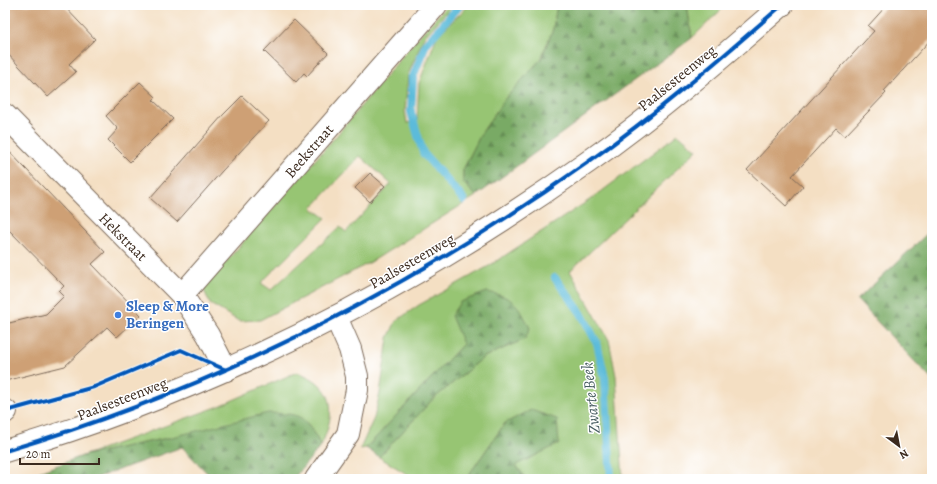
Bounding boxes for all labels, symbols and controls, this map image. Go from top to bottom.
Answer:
street label: Paalsesteenweg [634,40,721,116]
street label: Beekstraat [280,120,338,182]
street label: Hekstraat [94,208,152,266]
street label: Paalsesteenweg [366,228,459,293]
place label: Sleep & More Beringen [126,296,209,333]
marker: Sleep & More Beringen [113,310,123,320]
water label: Zwarte Beek [576,361,606,435]
street label: Paalsesteenweg [74,372,170,425]
north arrow [879,426,919,466]
scale bar [20,440,99,466]
text: 20 m [26,446,50,462]
text: N [897,446,911,463]

